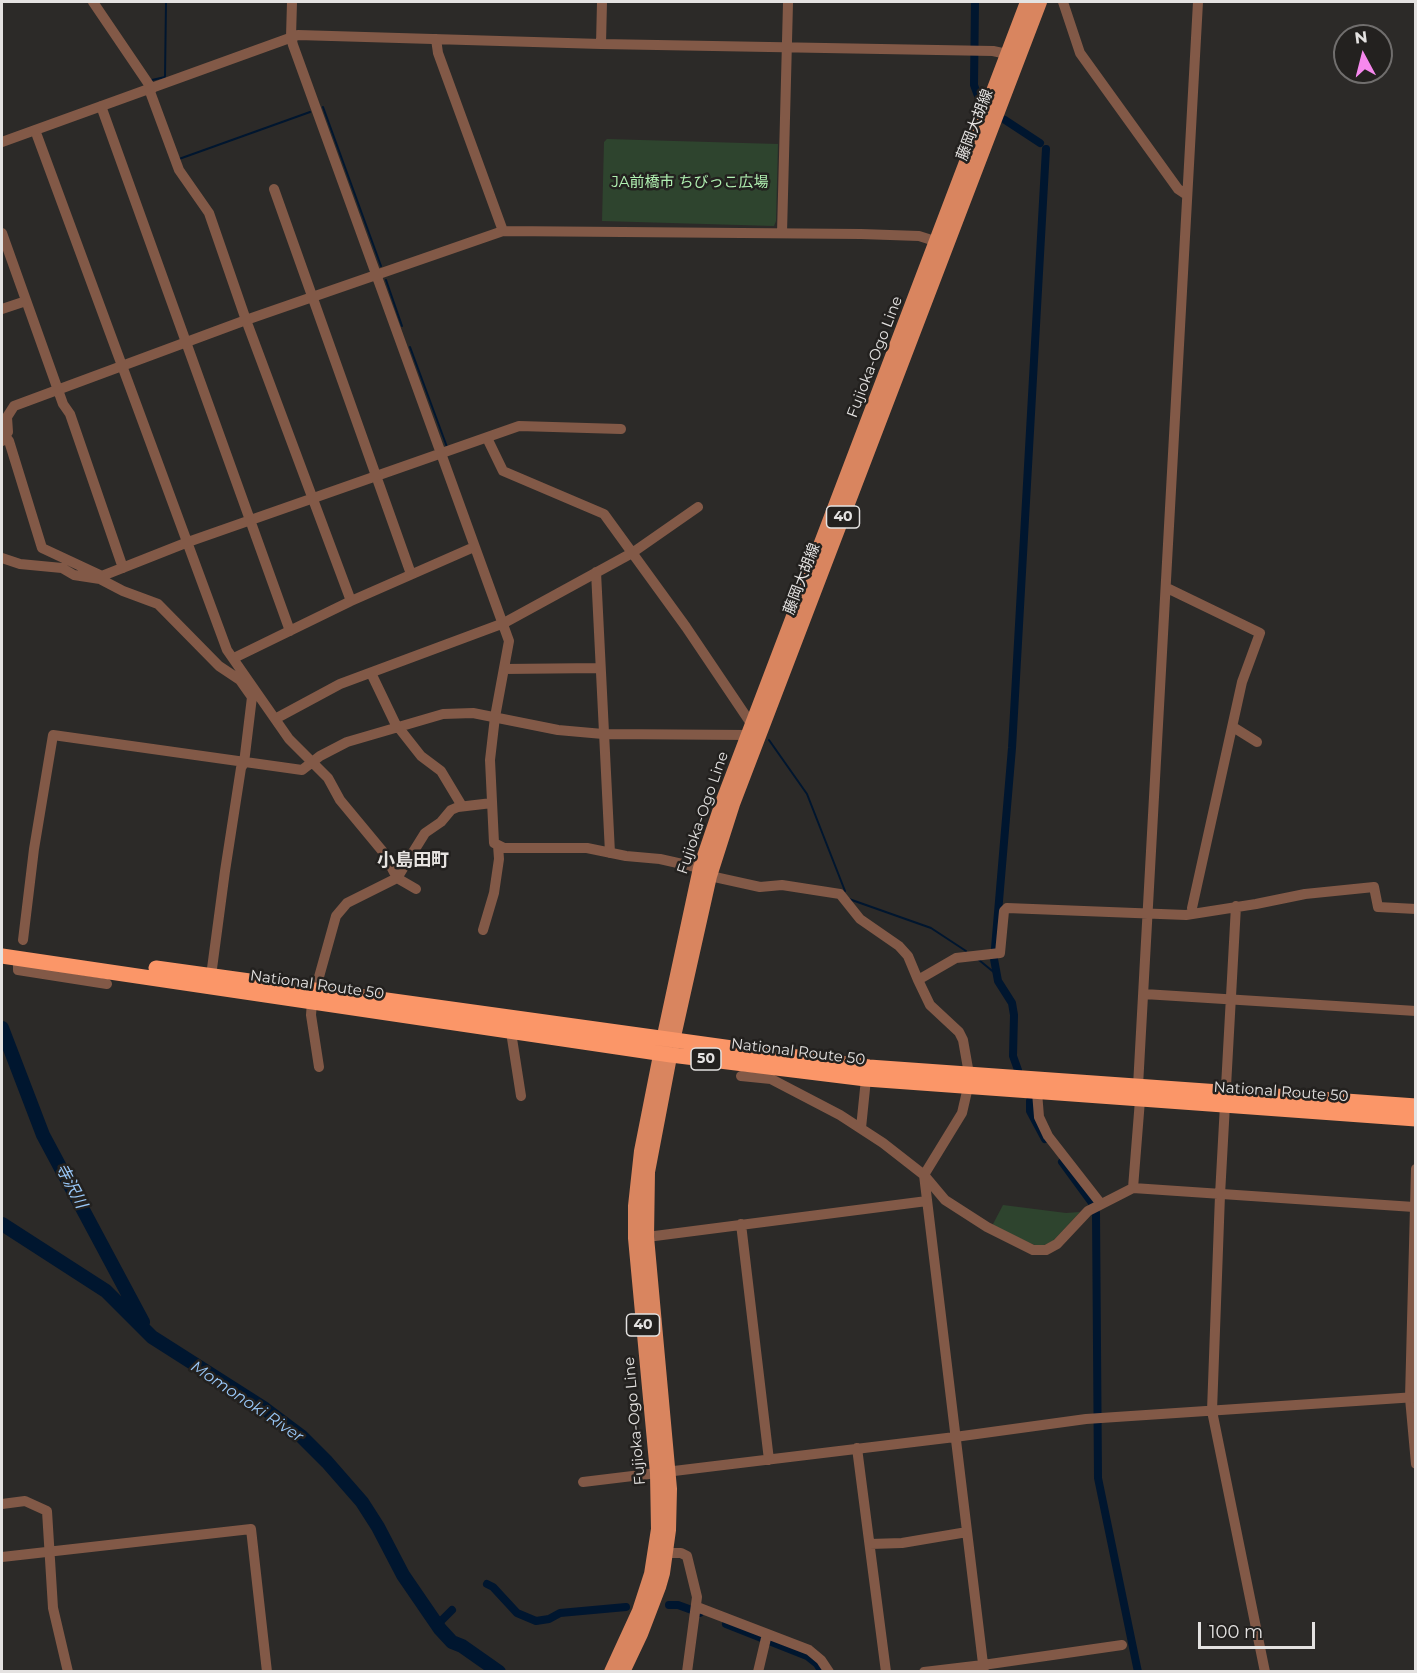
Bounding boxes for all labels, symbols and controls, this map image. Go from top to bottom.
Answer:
north arrow [1333,24,1393,84]
text: N [1353,27,1369,48]
street label: 藤岡大胡線 [953,87,997,163]
park label: JA前橋市 ちびっこ広場 [612,174,768,192]
street label: Fujioka-Ogo Line [844,294,906,420]
road number: 40 [826,506,860,528]
street label: 藤岡大胡線 [780,541,824,617]
street label: Fujioka-Ogo Line [674,749,732,877]
district label: 小島田町 [377,850,449,872]
street label: National Route 50 [249,967,385,1003]
street label: National Route 50 [730,1035,866,1069]
road number: 50 [691,1048,721,1070]
street label: National Route 50 [1213,1078,1349,1106]
water label: 寺沢川 [51,1160,91,1212]
road number: 40 [626,1314,660,1336]
street label: Fujioka-Ogo Line [620,1356,650,1486]
water label: Momonoki River [187,1357,307,1447]
scale bar [1201,1610,1318,1648]
text: 100 m [1209,1621,1263,1643]

